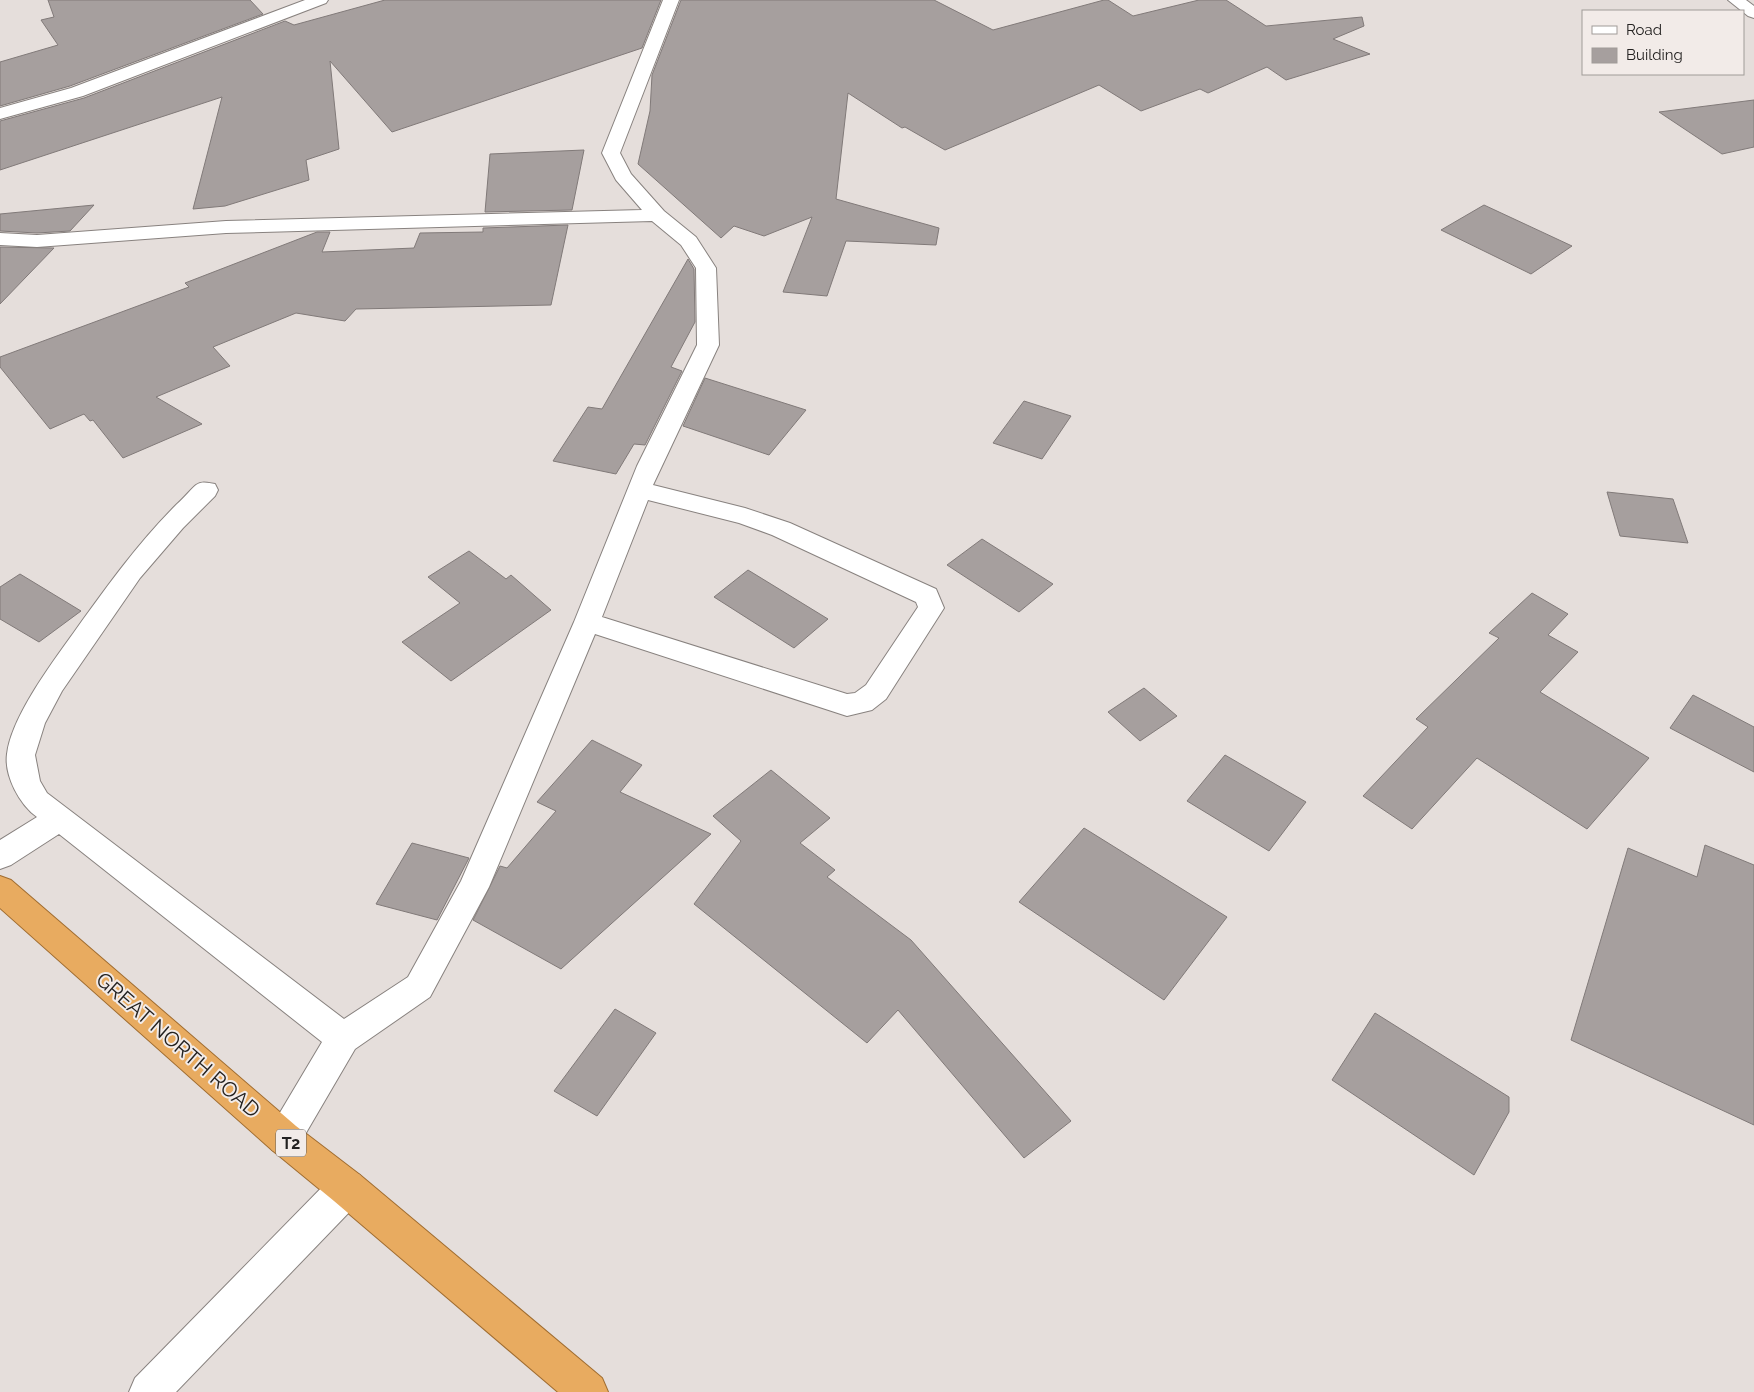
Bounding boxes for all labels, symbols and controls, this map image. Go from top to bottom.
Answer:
legend [1582,10,1744,75]
text: Road [1626,21,1662,39]
text: Building [1626,46,1683,64]
street label: GREAT NORTH ROAD [91,967,265,1123]
road number: T2 [276,1130,306,1156]

